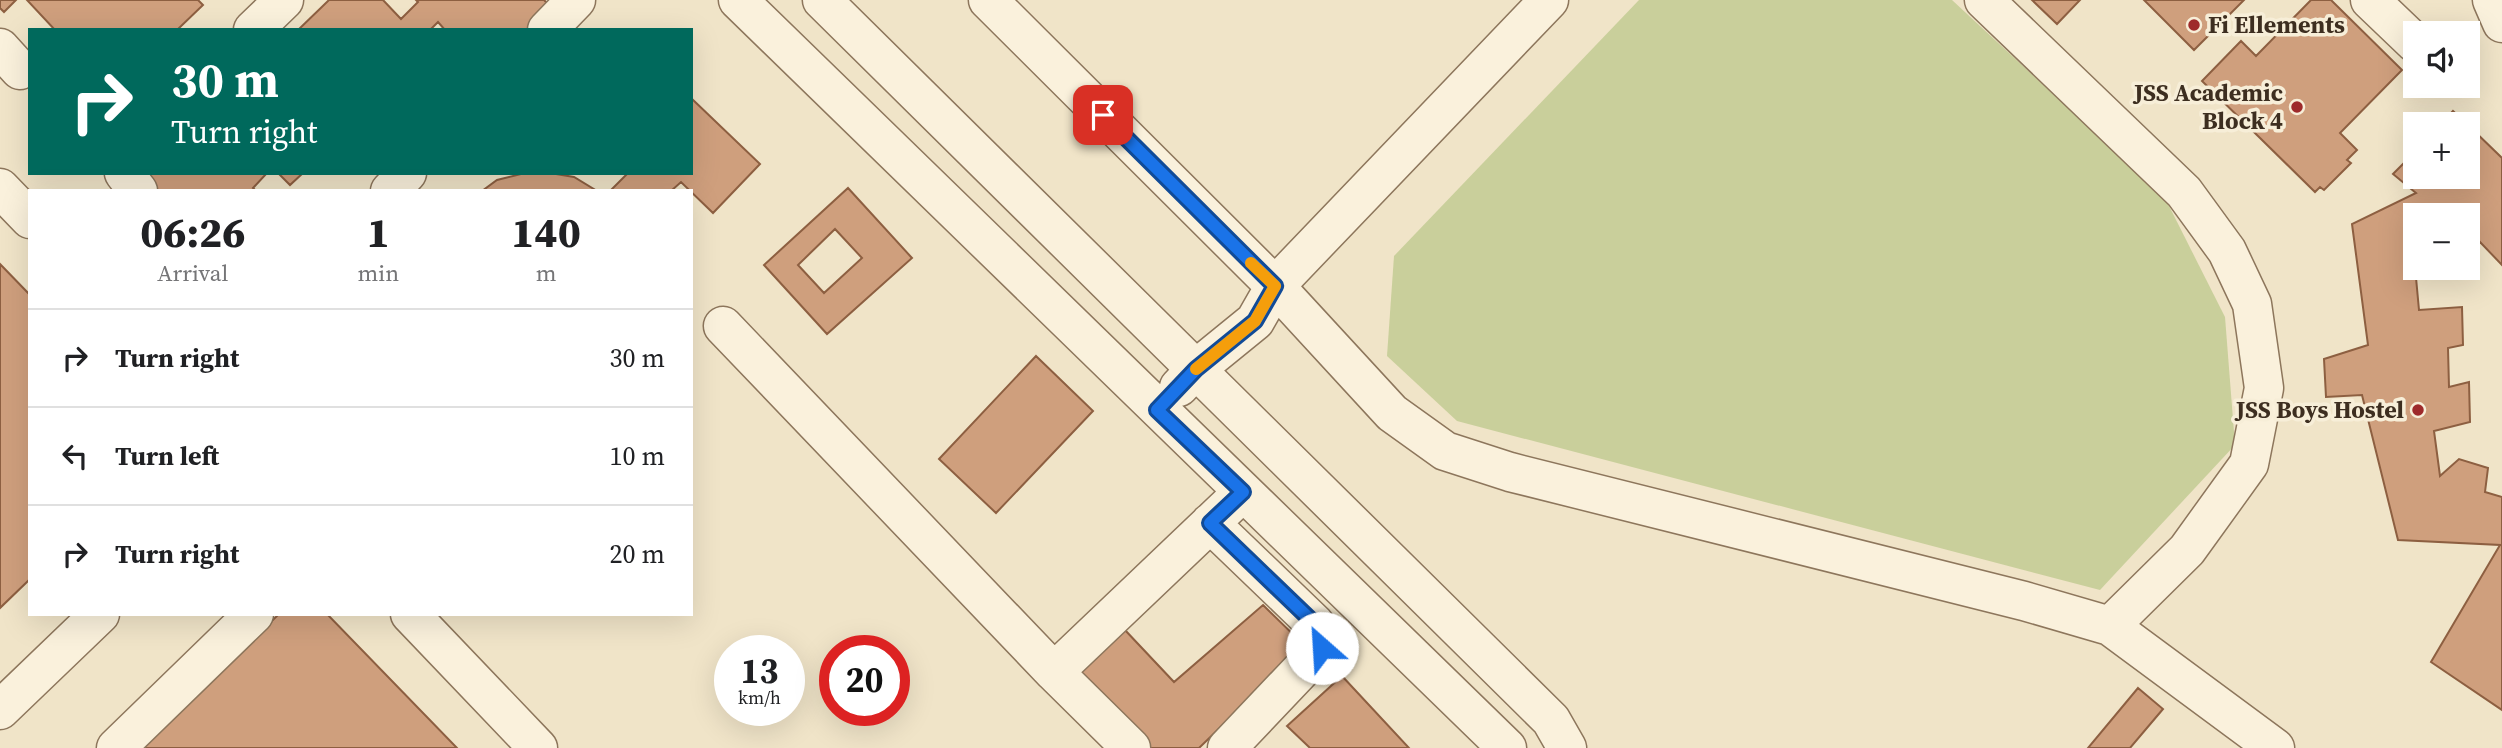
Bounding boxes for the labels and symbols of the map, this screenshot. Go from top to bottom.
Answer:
place label: Fi Ellements [2208,8,2345,41]
marker: Fi Ellements [2186,17,2202,33]
place label: JSS Academic Block 4 [2132,76,2283,137]
pin [1073,85,1133,145]
marker: JSS Academic Block 4 [2289,99,2305,115]
place label: JSS Boys Hostel [2234,393,2404,426]
marker: JSS Boys Hostel [2410,402,2426,418]
position arrow [1285,611,1359,685]
speed limit sign: 20 [819,635,910,726]

